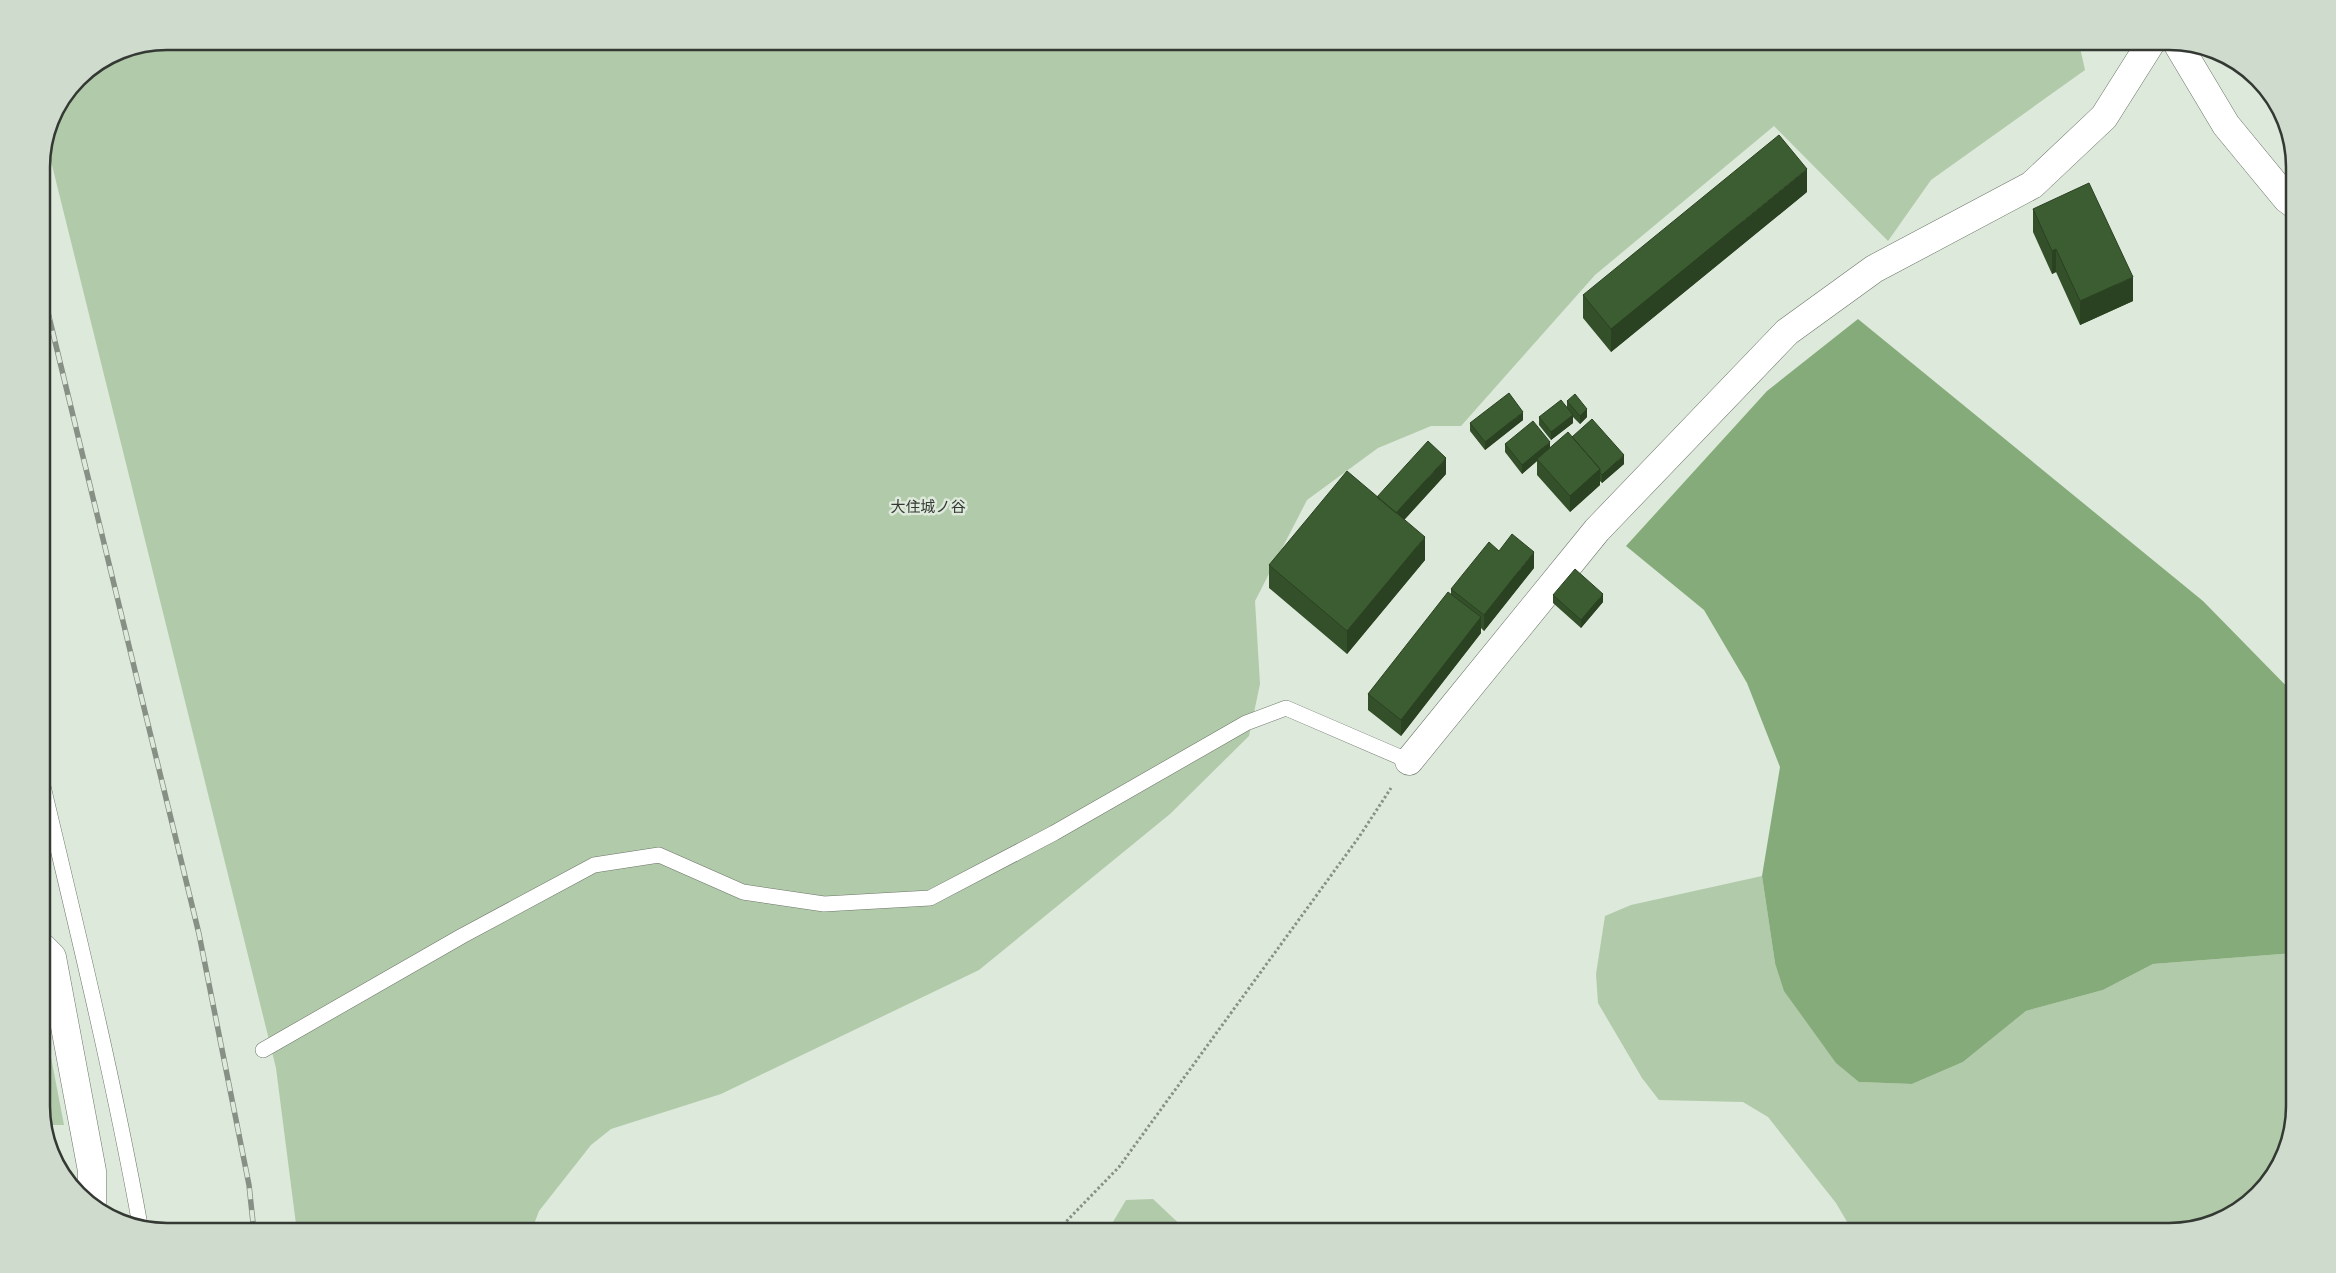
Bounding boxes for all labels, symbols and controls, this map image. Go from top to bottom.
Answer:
district label: 大住城ノ谷 [890,497,966,515]

